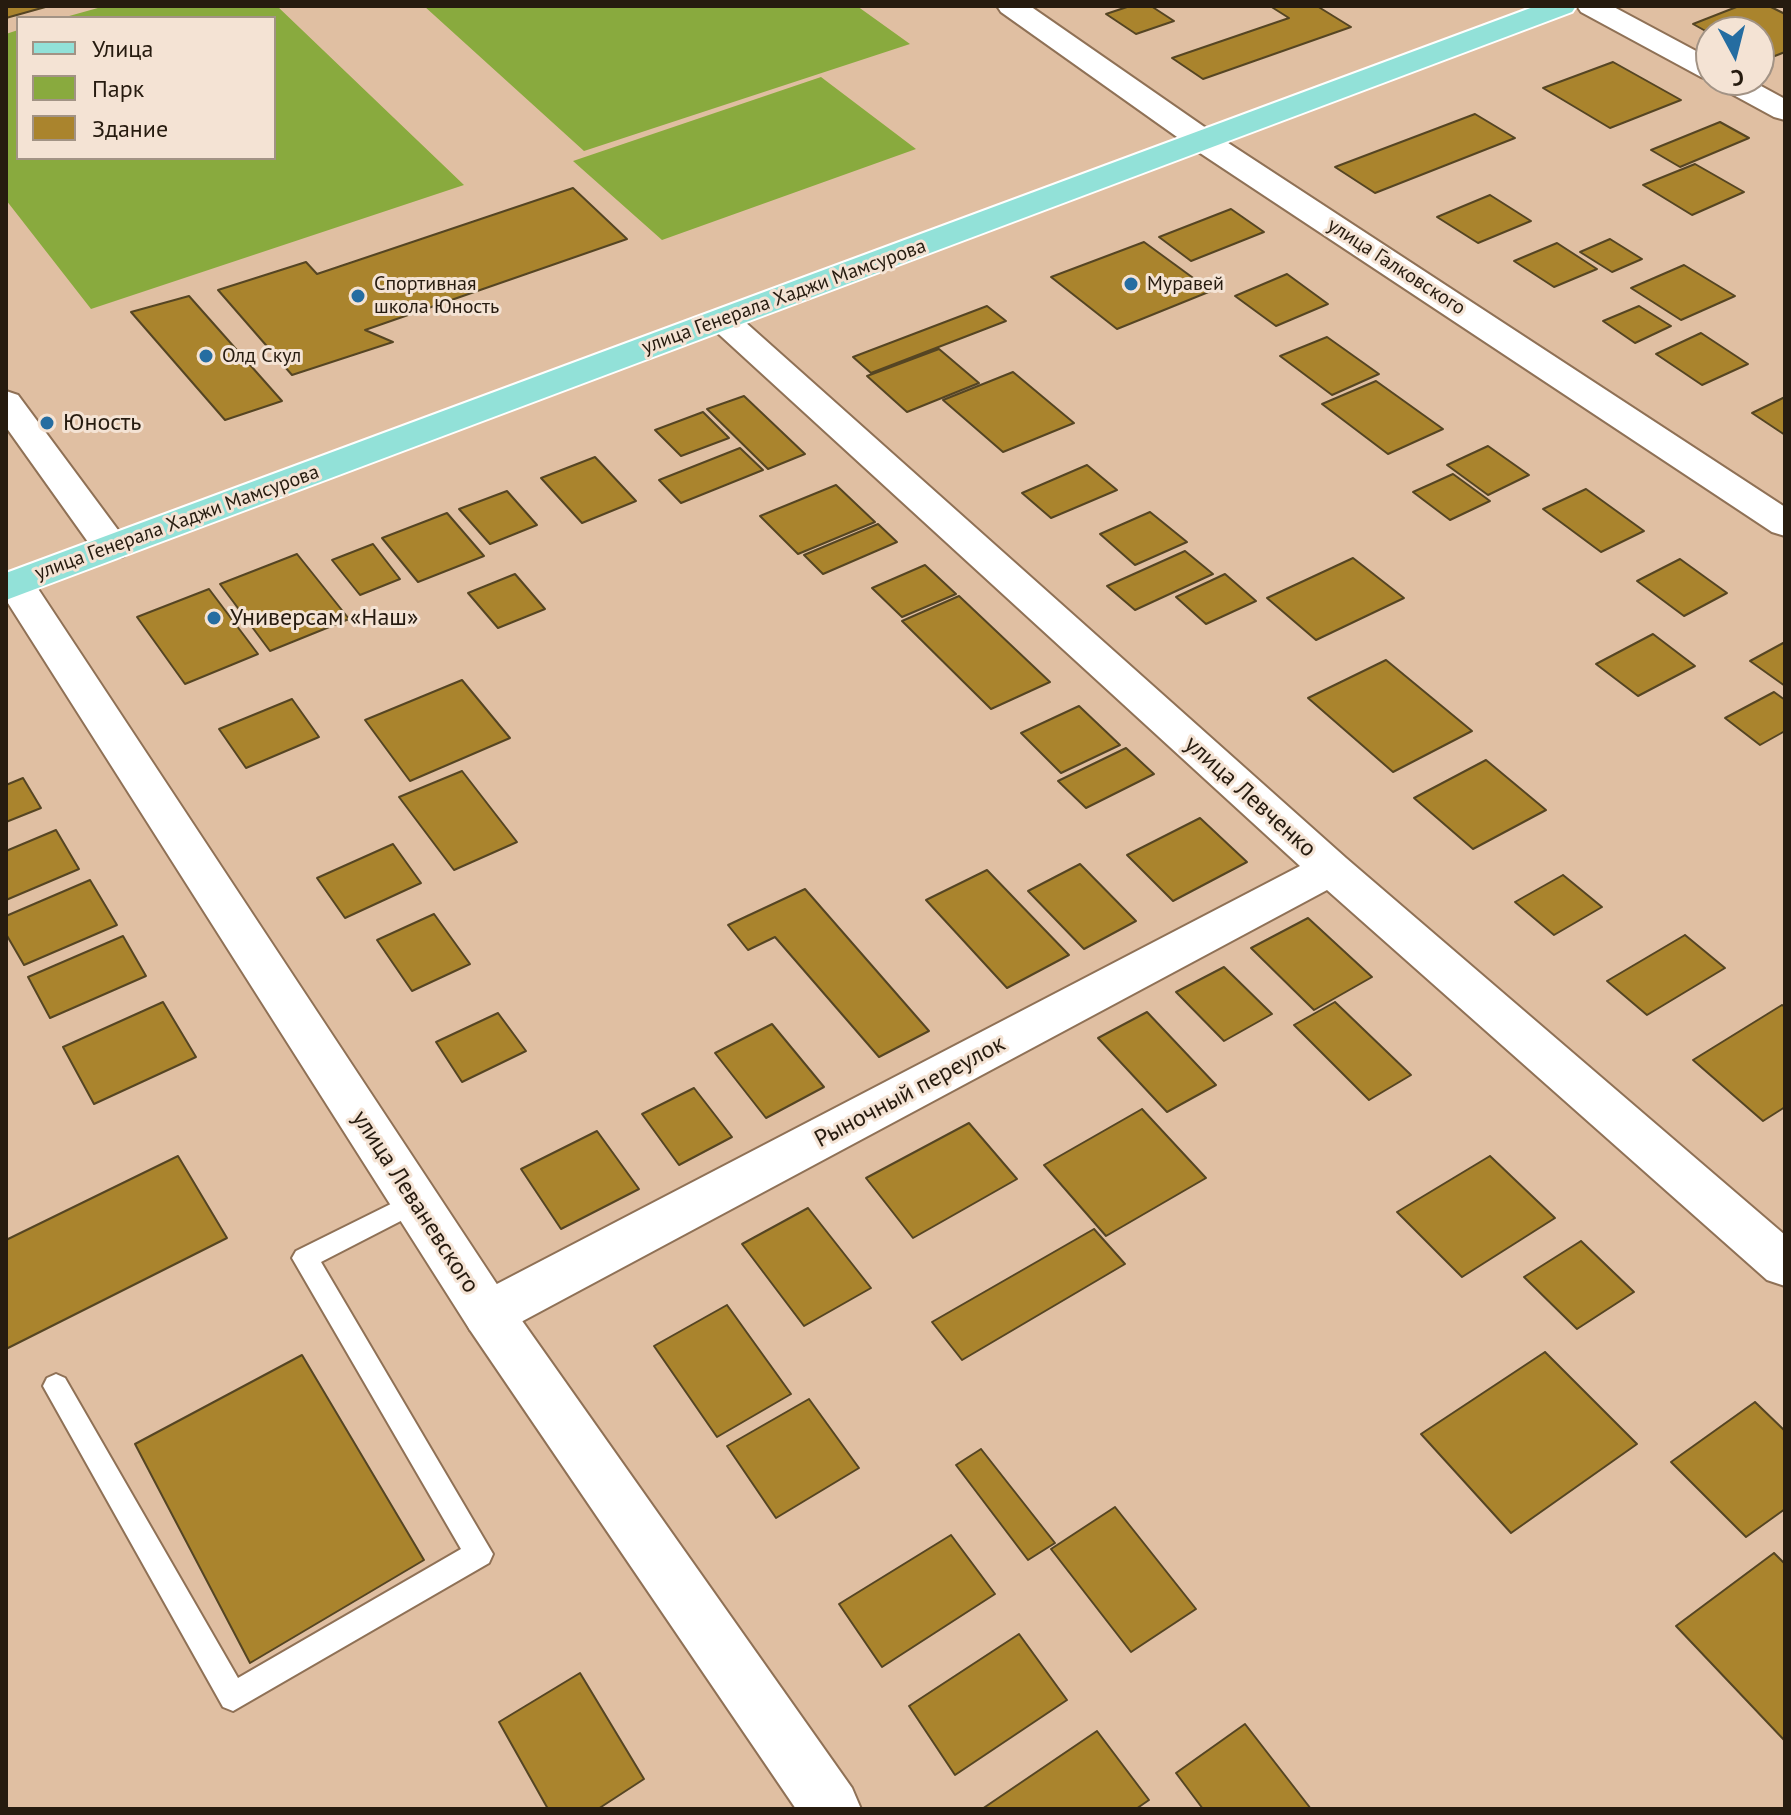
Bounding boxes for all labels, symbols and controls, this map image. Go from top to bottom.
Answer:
legend [16,16,276,160]
north arrow [1695,16,1775,96]
text: Улица [92,33,153,64]
text: С [1730,63,1745,92]
text: Парк [92,73,144,104]
text: Здание [92,113,168,144]
street label: улица Галковского [1322,213,1470,321]
street label: улица Генерала Хаджи Мамсурова [639,234,929,360]
place label: Спортивная школа Юность [374,272,499,319]
place label: Муравей [1147,272,1224,296]
marker: Муравей [1122,275,1140,293]
marker: Спортивная школа Юность [349,287,367,305]
place label: Олд Скул [222,344,301,368]
marker: Олд Скул [197,347,215,365]
place label: Юность [63,409,141,437]
marker: Юность [38,414,56,432]
street label: улица Генерала Хаджи Мамсурова [32,460,322,586]
place label: Универсам «Наш» [230,604,418,632]
marker: Универсам «Наш» [205,609,223,627]
street label: улица Левченко [1178,730,1322,864]
street label: Рыночный переулок [810,1030,1010,1154]
street label: улица Леваневского [345,1105,485,1299]

